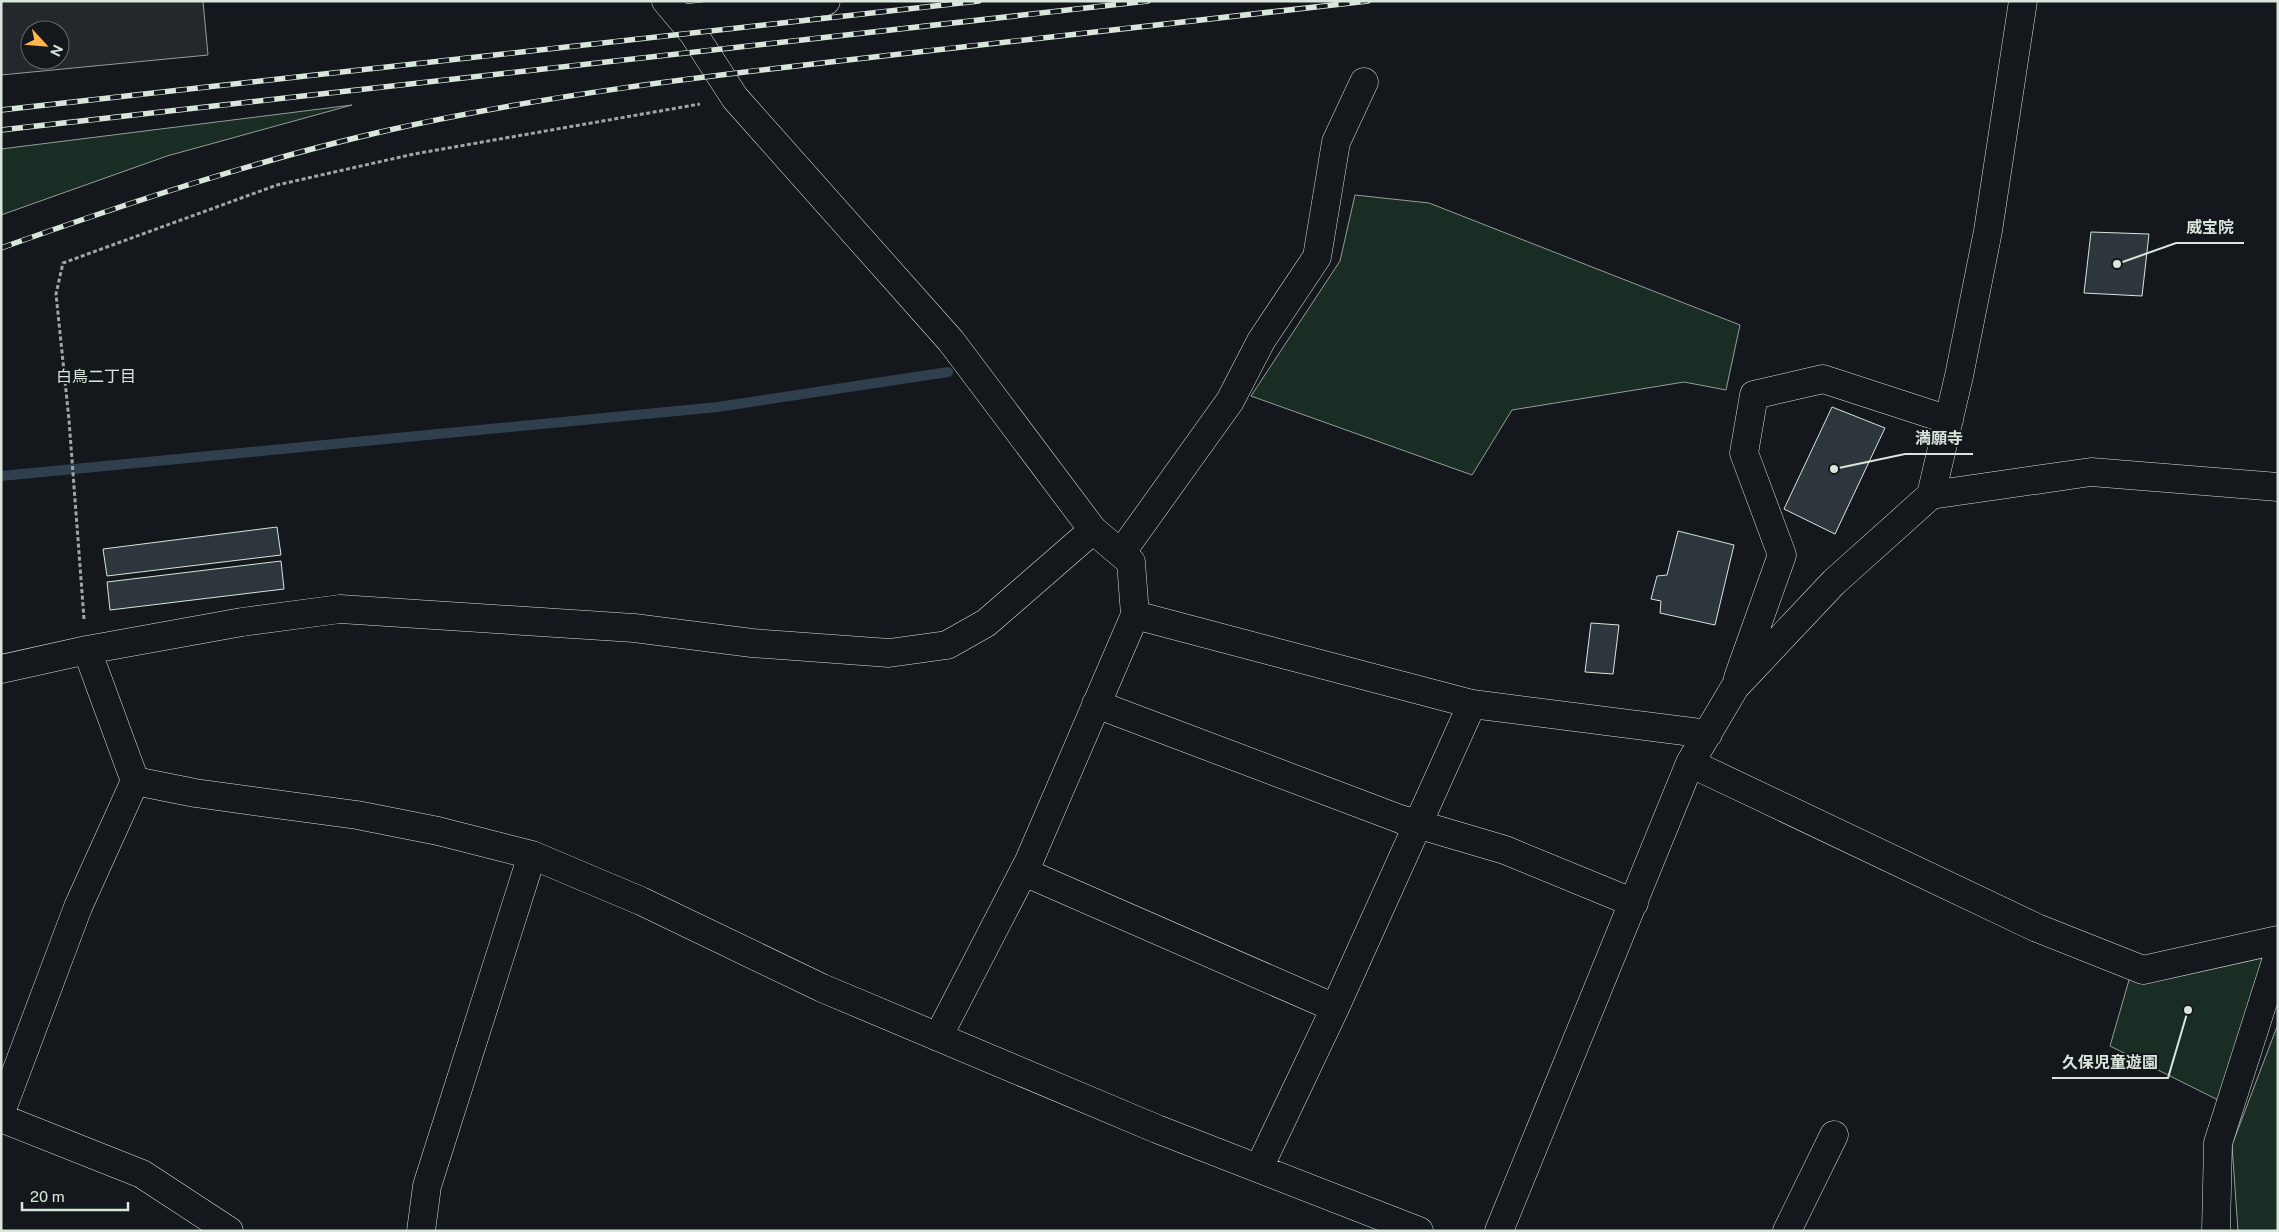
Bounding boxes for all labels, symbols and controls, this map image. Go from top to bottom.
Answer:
north arrow [20,20,70,70]
text: N [47,42,66,59]
callout: 威宝院 [2176,212,2244,243]
text: 威宝院 [2186,218,2234,237]
district label: 白鳥二丁目 [56,367,136,386]
callout: 満願寺 [1905,423,1973,454]
text: 満願寺 [1915,429,1963,448]
callout: 久保児童遊園 [2052,1047,2168,1078]
text: 久保児童遊園 [2062,1053,2158,1072]
scale bar [22,1180,129,1212]
text: 20 m [30,1188,65,1205]

